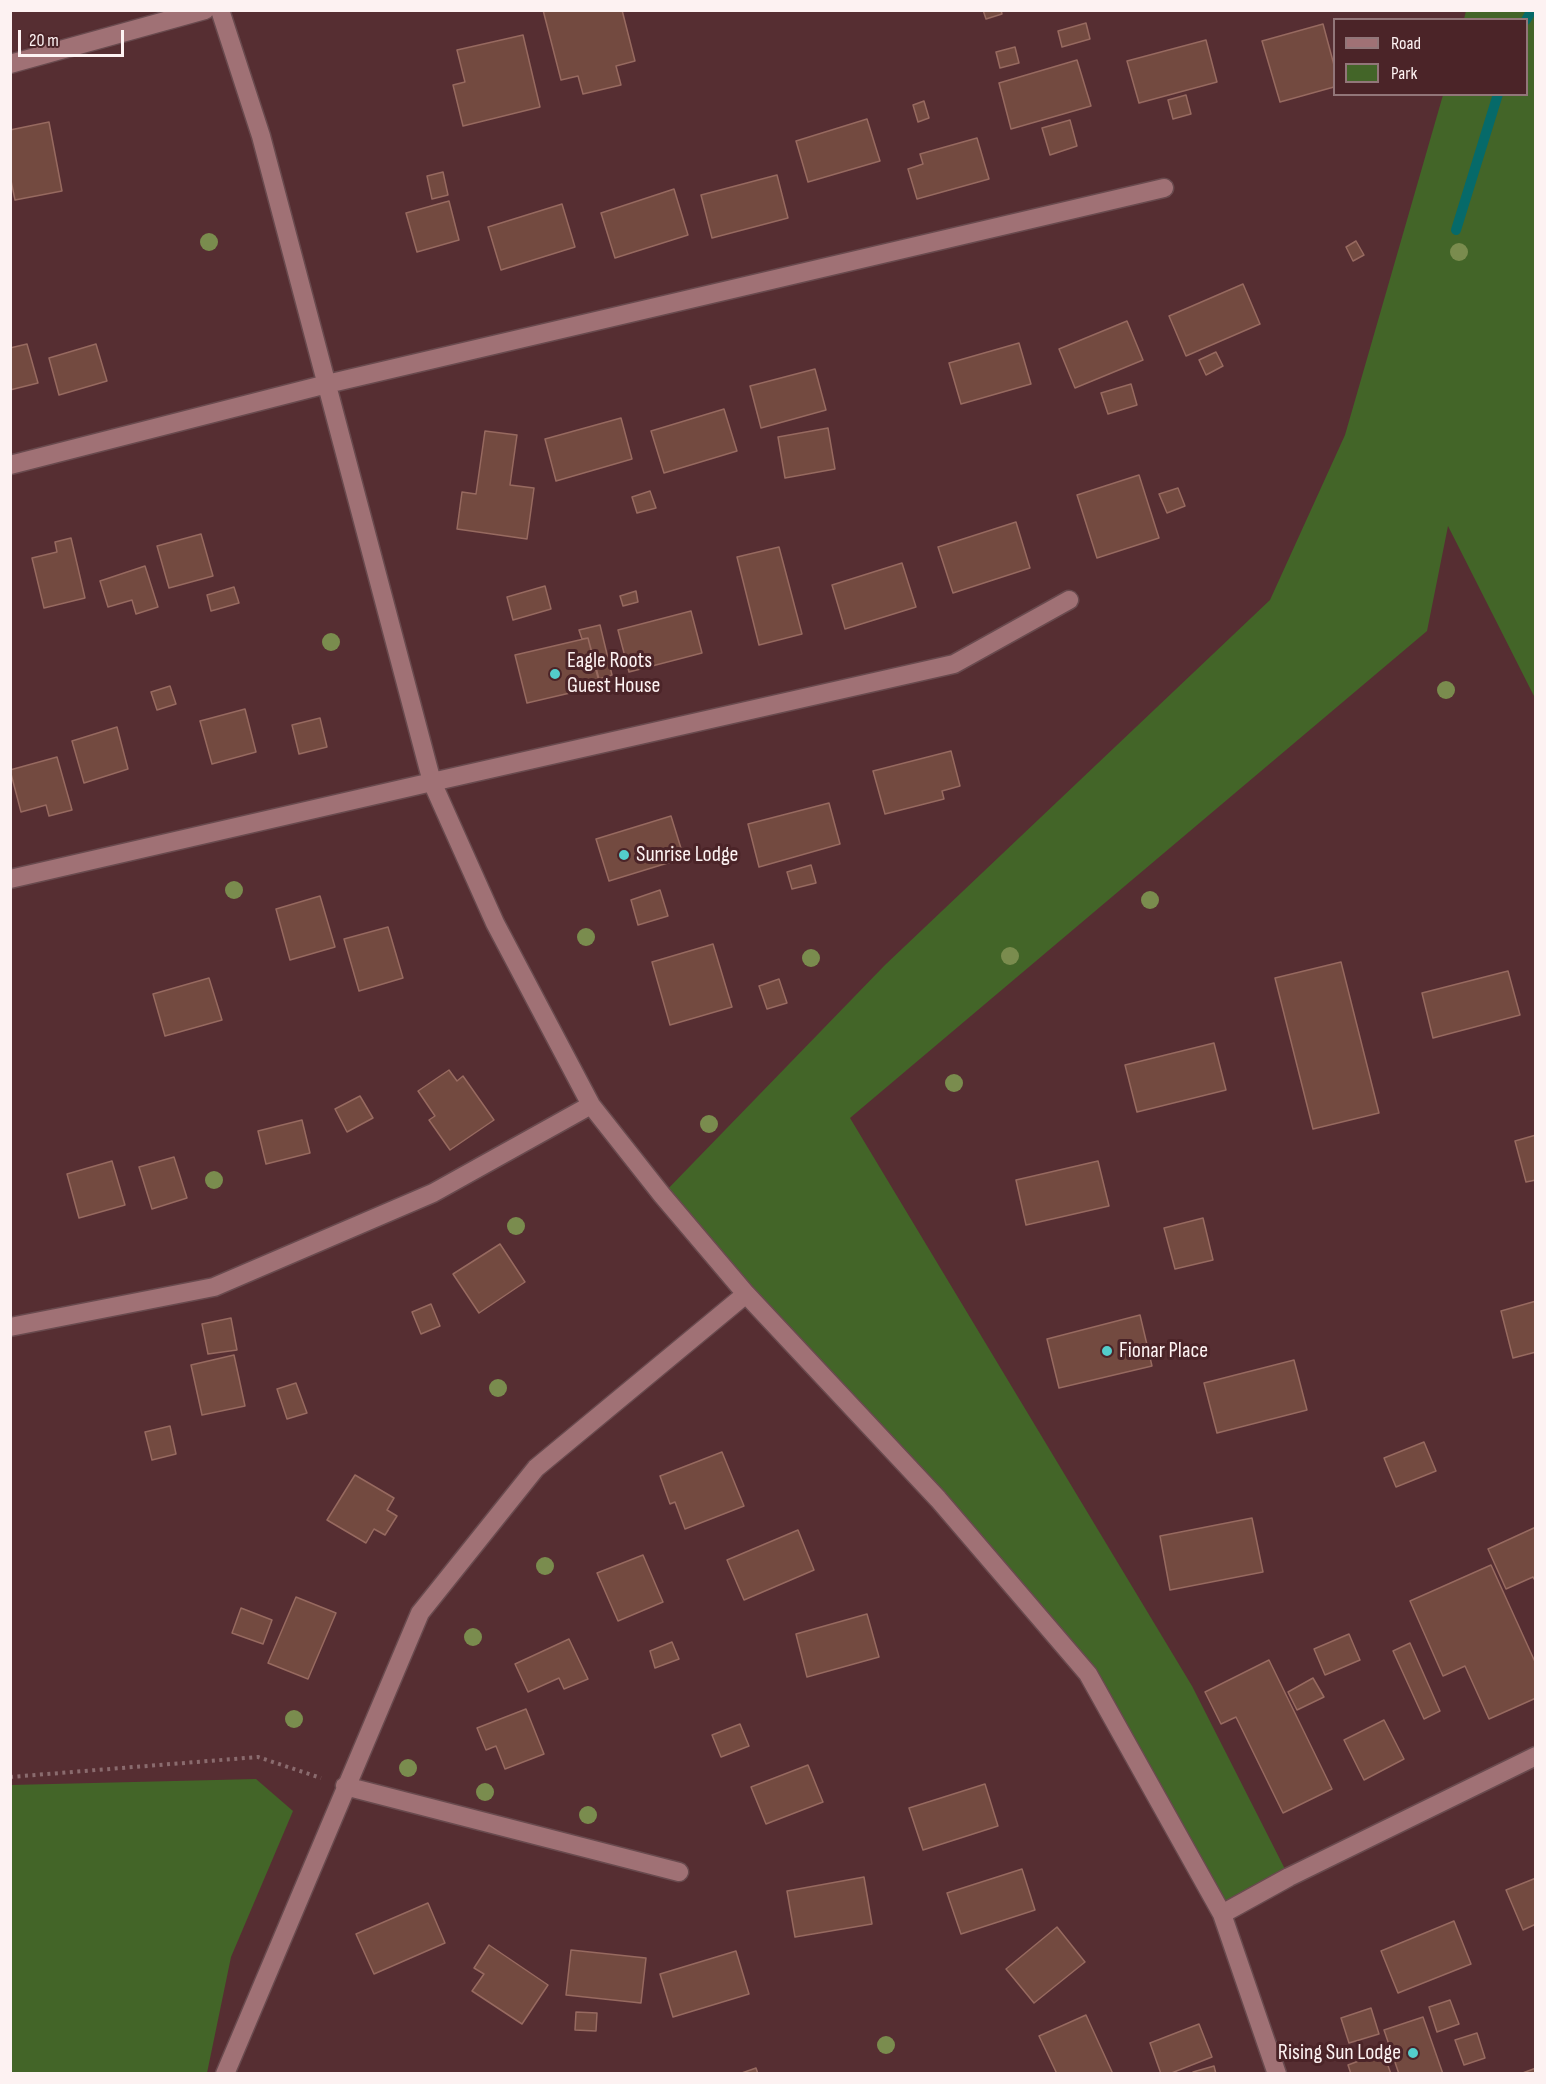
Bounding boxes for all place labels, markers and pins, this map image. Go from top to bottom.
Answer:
place label: Eagle Roots Guest House [567,648,660,700]
marker: Eagle Roots Guest House [548,667,562,681]
place label: Sunrise Lodge [636,842,738,868]
marker: Sunrise Lodge [617,848,631,862]
place label: Fionar Place [1119,1338,1208,1364]
marker: Fionar Place [1100,1344,1114,1358]
place label: Rising Sun Lodge [1278,2040,1401,2066]
marker: Rising Sun Lodge [1406,2046,1420,2060]

